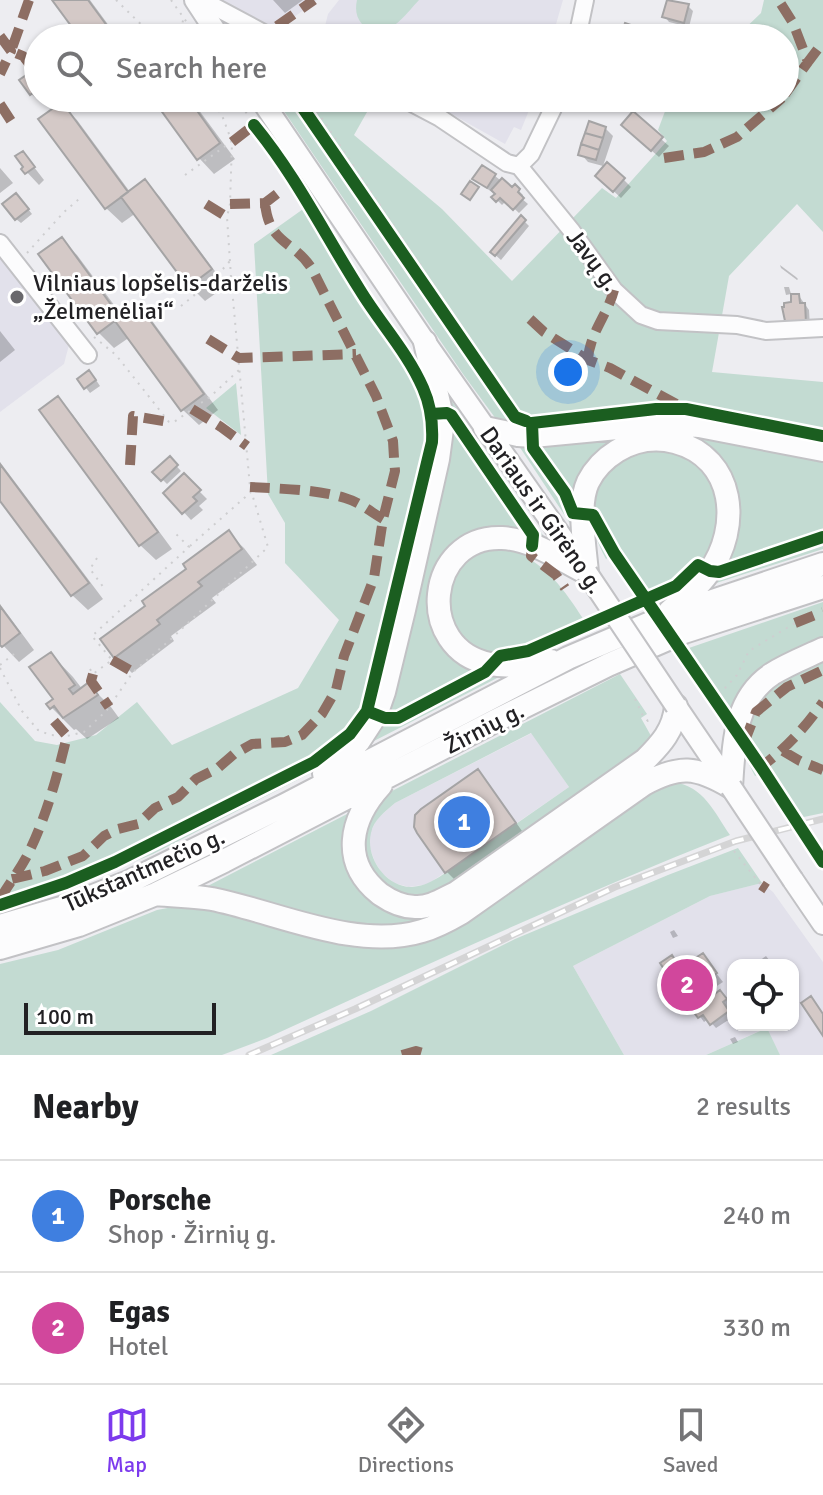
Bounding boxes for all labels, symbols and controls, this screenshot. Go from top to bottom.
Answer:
search box [24,24,799,112]
icon: search [52,46,96,90]
text: Search here [116,50,267,87]
street label: Javų g. [560,223,626,297]
place label: Vilniaus lopšelis-darželis „Želmenėliai“ [33,268,288,326]
marker: Vilniaus lopšelis-darželis „Želmenėliai“ [8,288,26,306]
your location [548,352,588,392]
street label: Dariaus ir Girėno g. [473,421,611,599]
street label: Žirnių g. [439,695,529,761]
pin: 1 [438,792,490,852]
street label: Tūkstantmečio g. [59,821,229,919]
pin: 2 [661,955,713,1015]
map controls [727,959,799,1031]
button: locate [727,959,799,1031]
scale bar [24,999,216,1035]
text: 100 m [36,1003,94,1030]
text: Nearby [32,1086,139,1128]
text: 2 results [696,1091,791,1123]
text: Porsche [108,1182,211,1219]
text: 1 [51,1200,65,1232]
text: 240 m [722,1200,791,1232]
text: Shop · Žirnių g. [108,1219,276,1251]
text: Egas [108,1294,170,1331]
text: 2 [51,1312,65,1344]
text: 330 m [722,1312,791,1344]
text: Hotel [108,1331,168,1363]
tab: Map [105,1403,149,1478]
tab: Directions [358,1403,454,1478]
tab: Saved [663,1403,718,1478]

